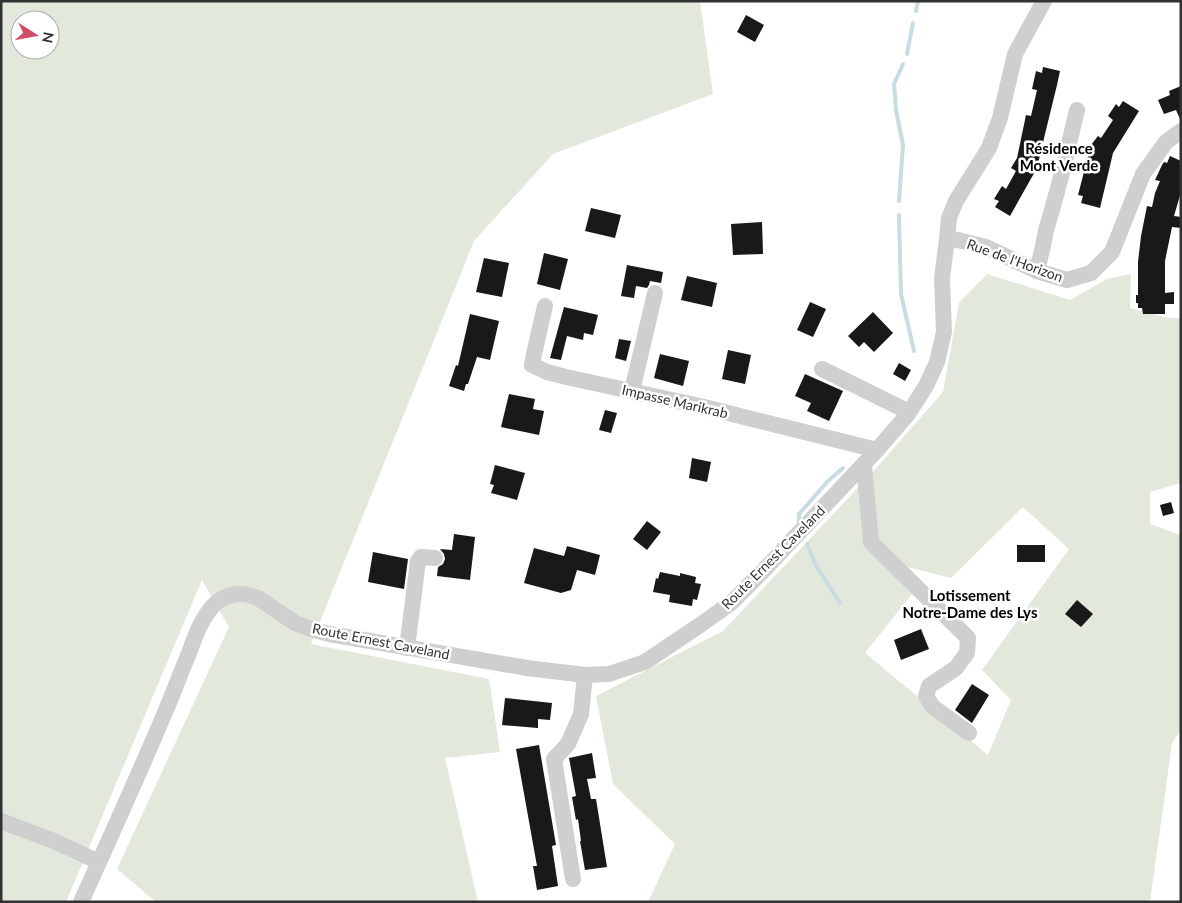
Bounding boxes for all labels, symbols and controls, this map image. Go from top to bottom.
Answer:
north arrow [10,10,60,60]
text: N [39,31,58,44]
district label: Résidence Mont Verde [1020,139,1098,174]
street label: Rue de l'Horizon [965,235,1065,285]
street label: Impasse Marikrab [620,381,730,422]
street label: Route Ernest Caveland [718,502,828,612]
district label: Lotissement Notre-Dame des Lys [903,586,1038,621]
street label: Route Ernest Caveland [311,619,451,663]

